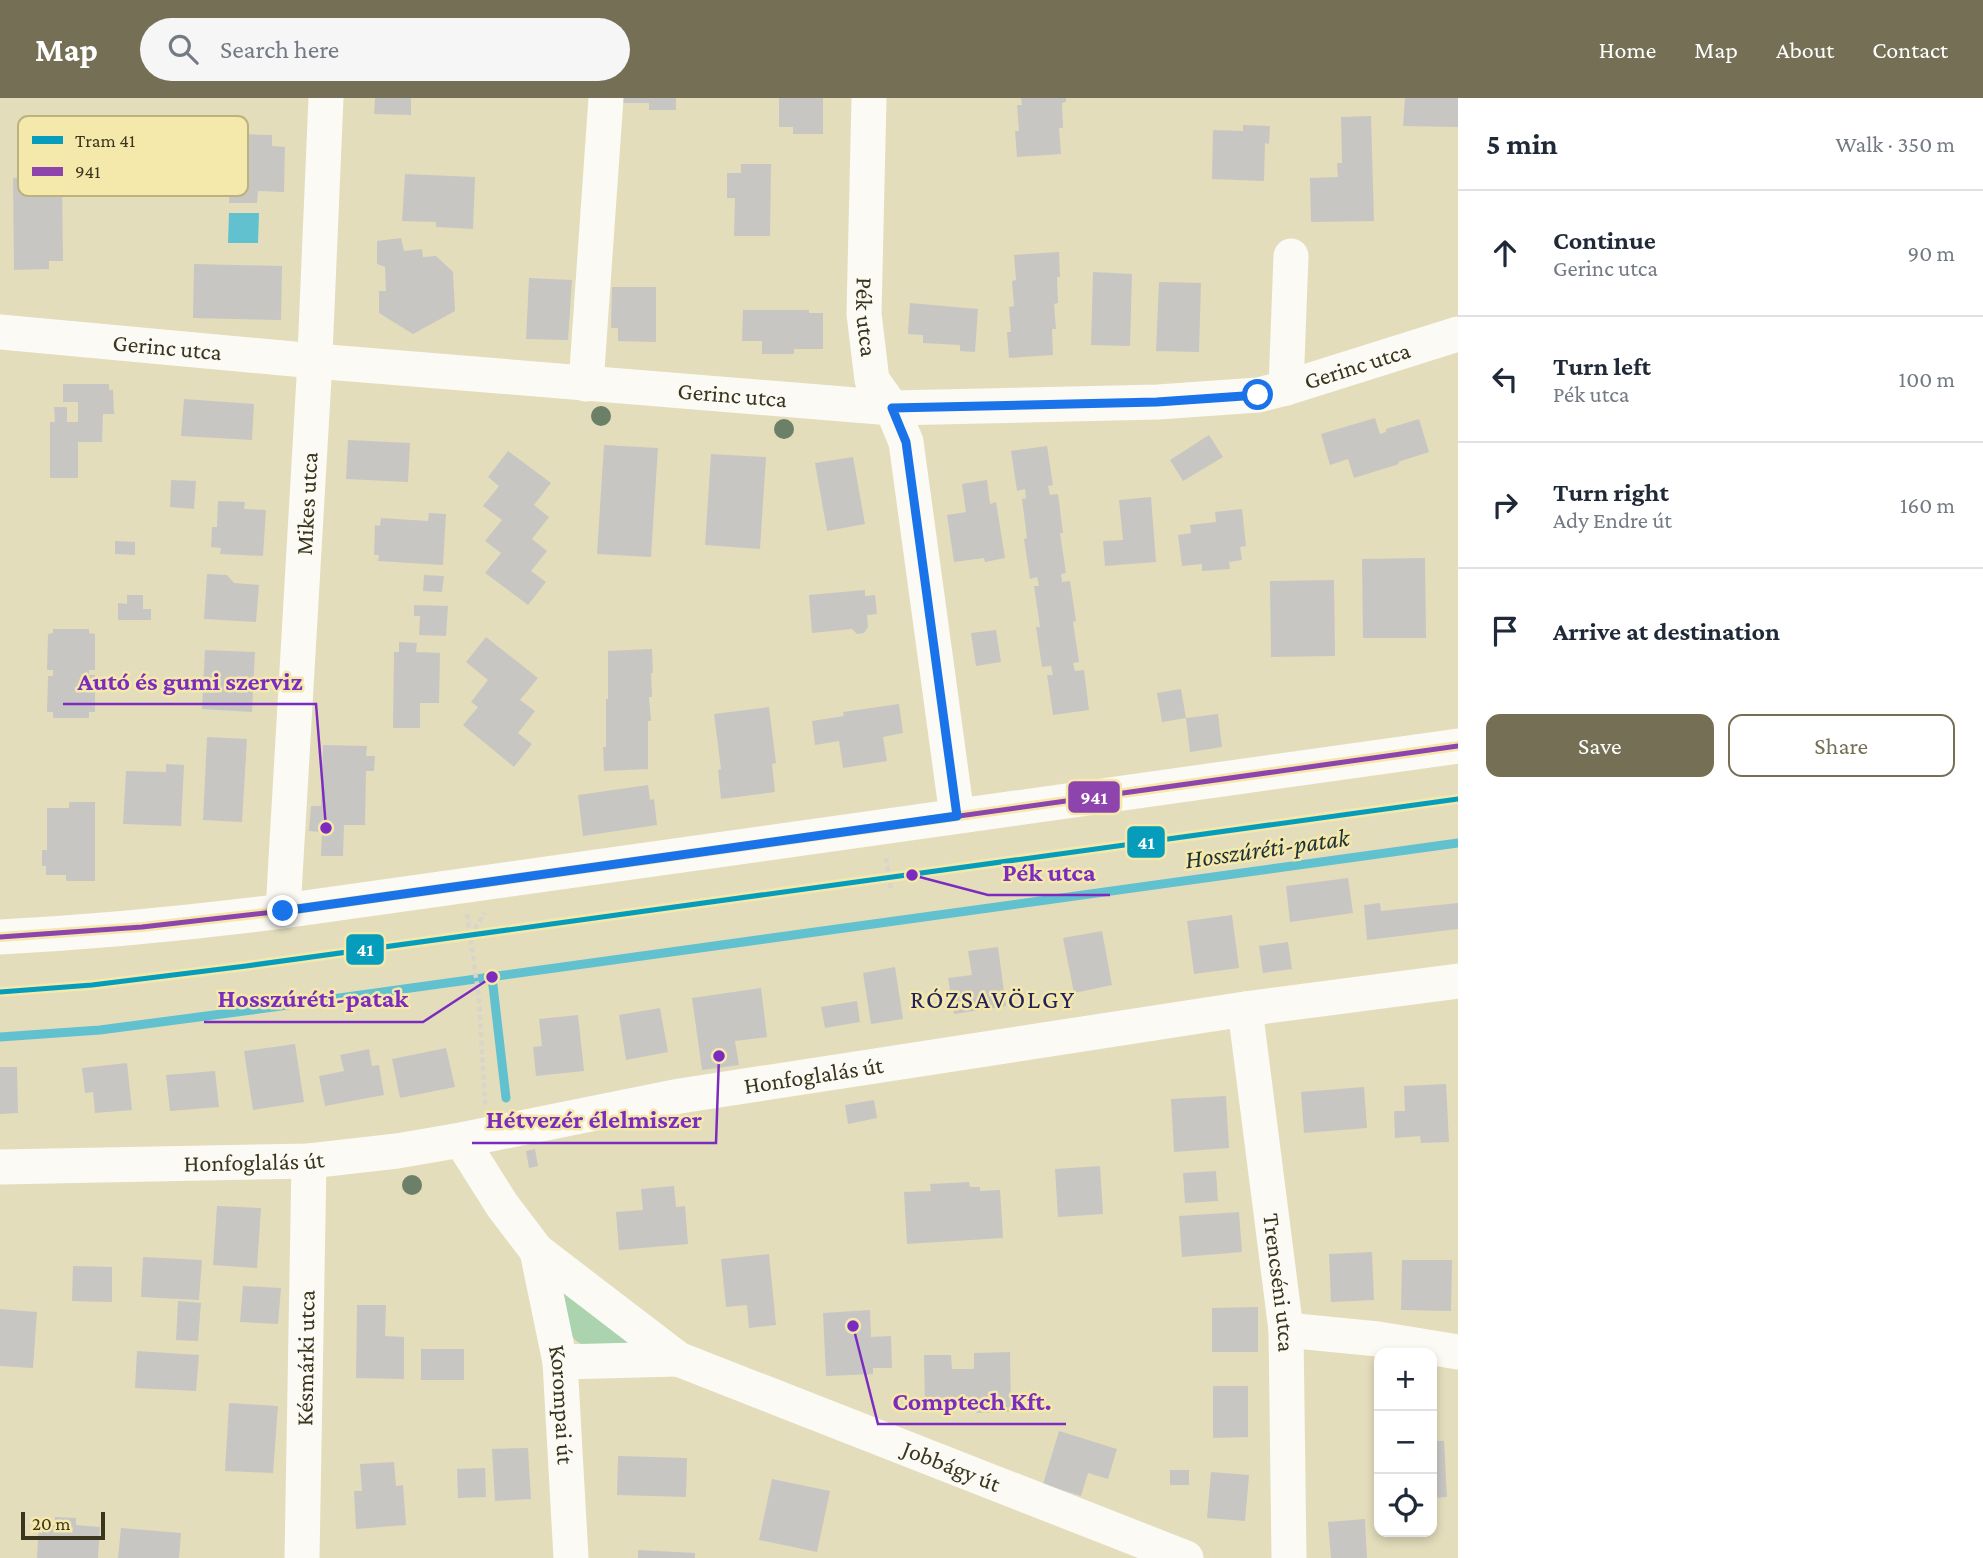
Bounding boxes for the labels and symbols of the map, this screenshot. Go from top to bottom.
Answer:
legend [18,116,248,196]
text: Tram 41 [75,130,135,151]
text: 941 [75,161,100,182]
street label: Pék utca [851,277,883,358]
street label: Gerinc utca [112,328,223,365]
street label: Gerinc utca [1301,336,1413,394]
street label: Gerinc utca [677,377,788,412]
route start [1242,379,1273,410]
street label: Mikes utca [290,451,323,556]
callout: Autó és gumi szerviz [63,657,316,704]
text: Autó és gumi szerviz [76,667,303,696]
line badge: 941 [1067,780,1121,814]
text: 941 [1080,787,1108,808]
water label: Hosszúréti-patak [1183,822,1353,874]
line badge: 41 [1126,825,1166,859]
text: 41 [1137,832,1155,853]
callout: Pék utca [988,848,1110,895]
text: Pék utca [1002,858,1096,887]
route end [267,895,298,926]
line badge: 41 [345,933,385,966]
text: 41 [356,939,374,960]
callout: Hosszúréti-patak [204,975,423,1022]
text: Hosszúréti-patak [218,984,409,1013]
district label: RÓZSAVÖLGY [910,985,1076,1014]
street label: Honfoglalás út [742,1051,886,1099]
callout: Hétvezér élelmiszer [472,1096,716,1143]
text: Hétvezér élelmiszer [486,1105,703,1134]
street label: Honfoglalás út [183,1145,327,1176]
street label: Trencséni utca [1258,1212,1300,1352]
street label: Késmárki utca [290,1290,320,1426]
street label: Korompai út [544,1342,580,1466]
callout: Comptech Kft. [878,1377,1066,1424]
text: Comptech Kft. [892,1387,1052,1416]
street label: Jobbágy út [897,1434,1005,1497]
scale bar [21,1509,105,1541]

